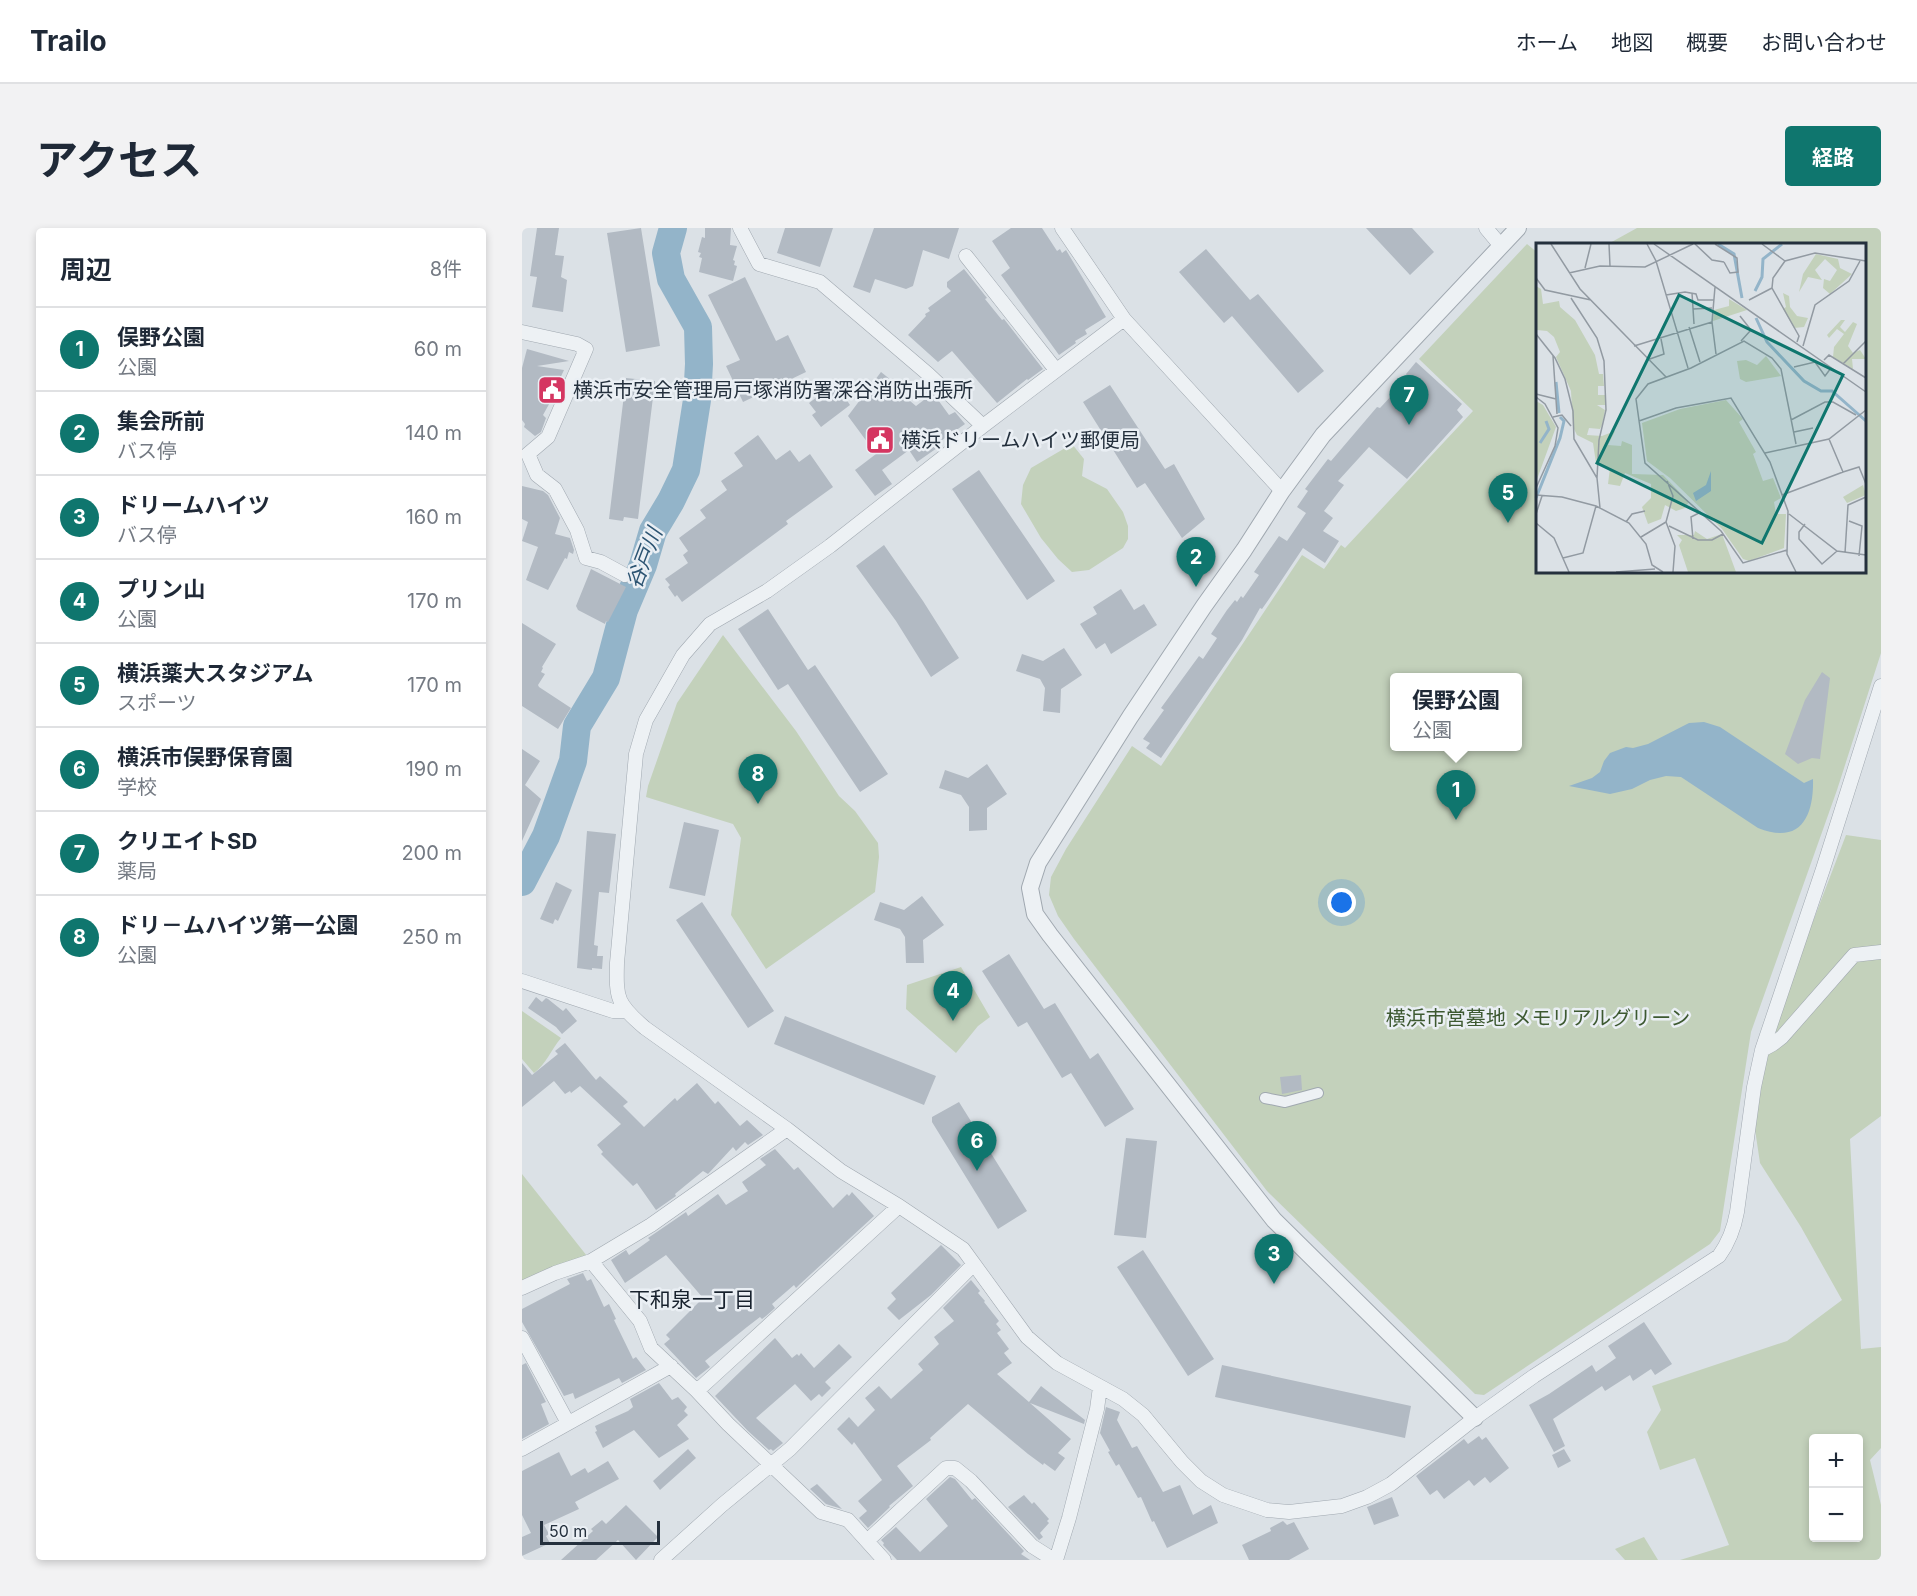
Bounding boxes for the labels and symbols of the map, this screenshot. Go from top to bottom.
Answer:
inset map [1536,243,1866,573]
public building icon: 横浜市安全管理局戸塚消防署深谷消防出張所 [536,374,568,406]
pin: 7 [1390,376,1428,425]
place label: 横浜市安全管理局戸塚消防署深谷消防出張所 [573,378,973,402]
public building icon: 横浜ドリームハイツ郵便局 [864,424,896,456]
place label: 横浜ドリームハイツ郵便局 [901,428,1140,452]
pin: 5 [1488,474,1528,523]
water label: 谷戸川 [621,522,668,592]
pin: 2 [1176,538,1216,587]
pin: 8 [738,754,778,804]
pin: 1 [1436,770,1476,820]
your location [1327,888,1356,917]
pin: 4 [934,972,972,1021]
park label: 横浜市営墓地 メモリアルグリーン [1386,1006,1690,1030]
pin: 6 [958,1122,996,1171]
pin: 3 [1254,1234,1293,1284]
district label: 下和泉一丁目 [629,1287,755,1312]
scale bar [540,1518,660,1546]

